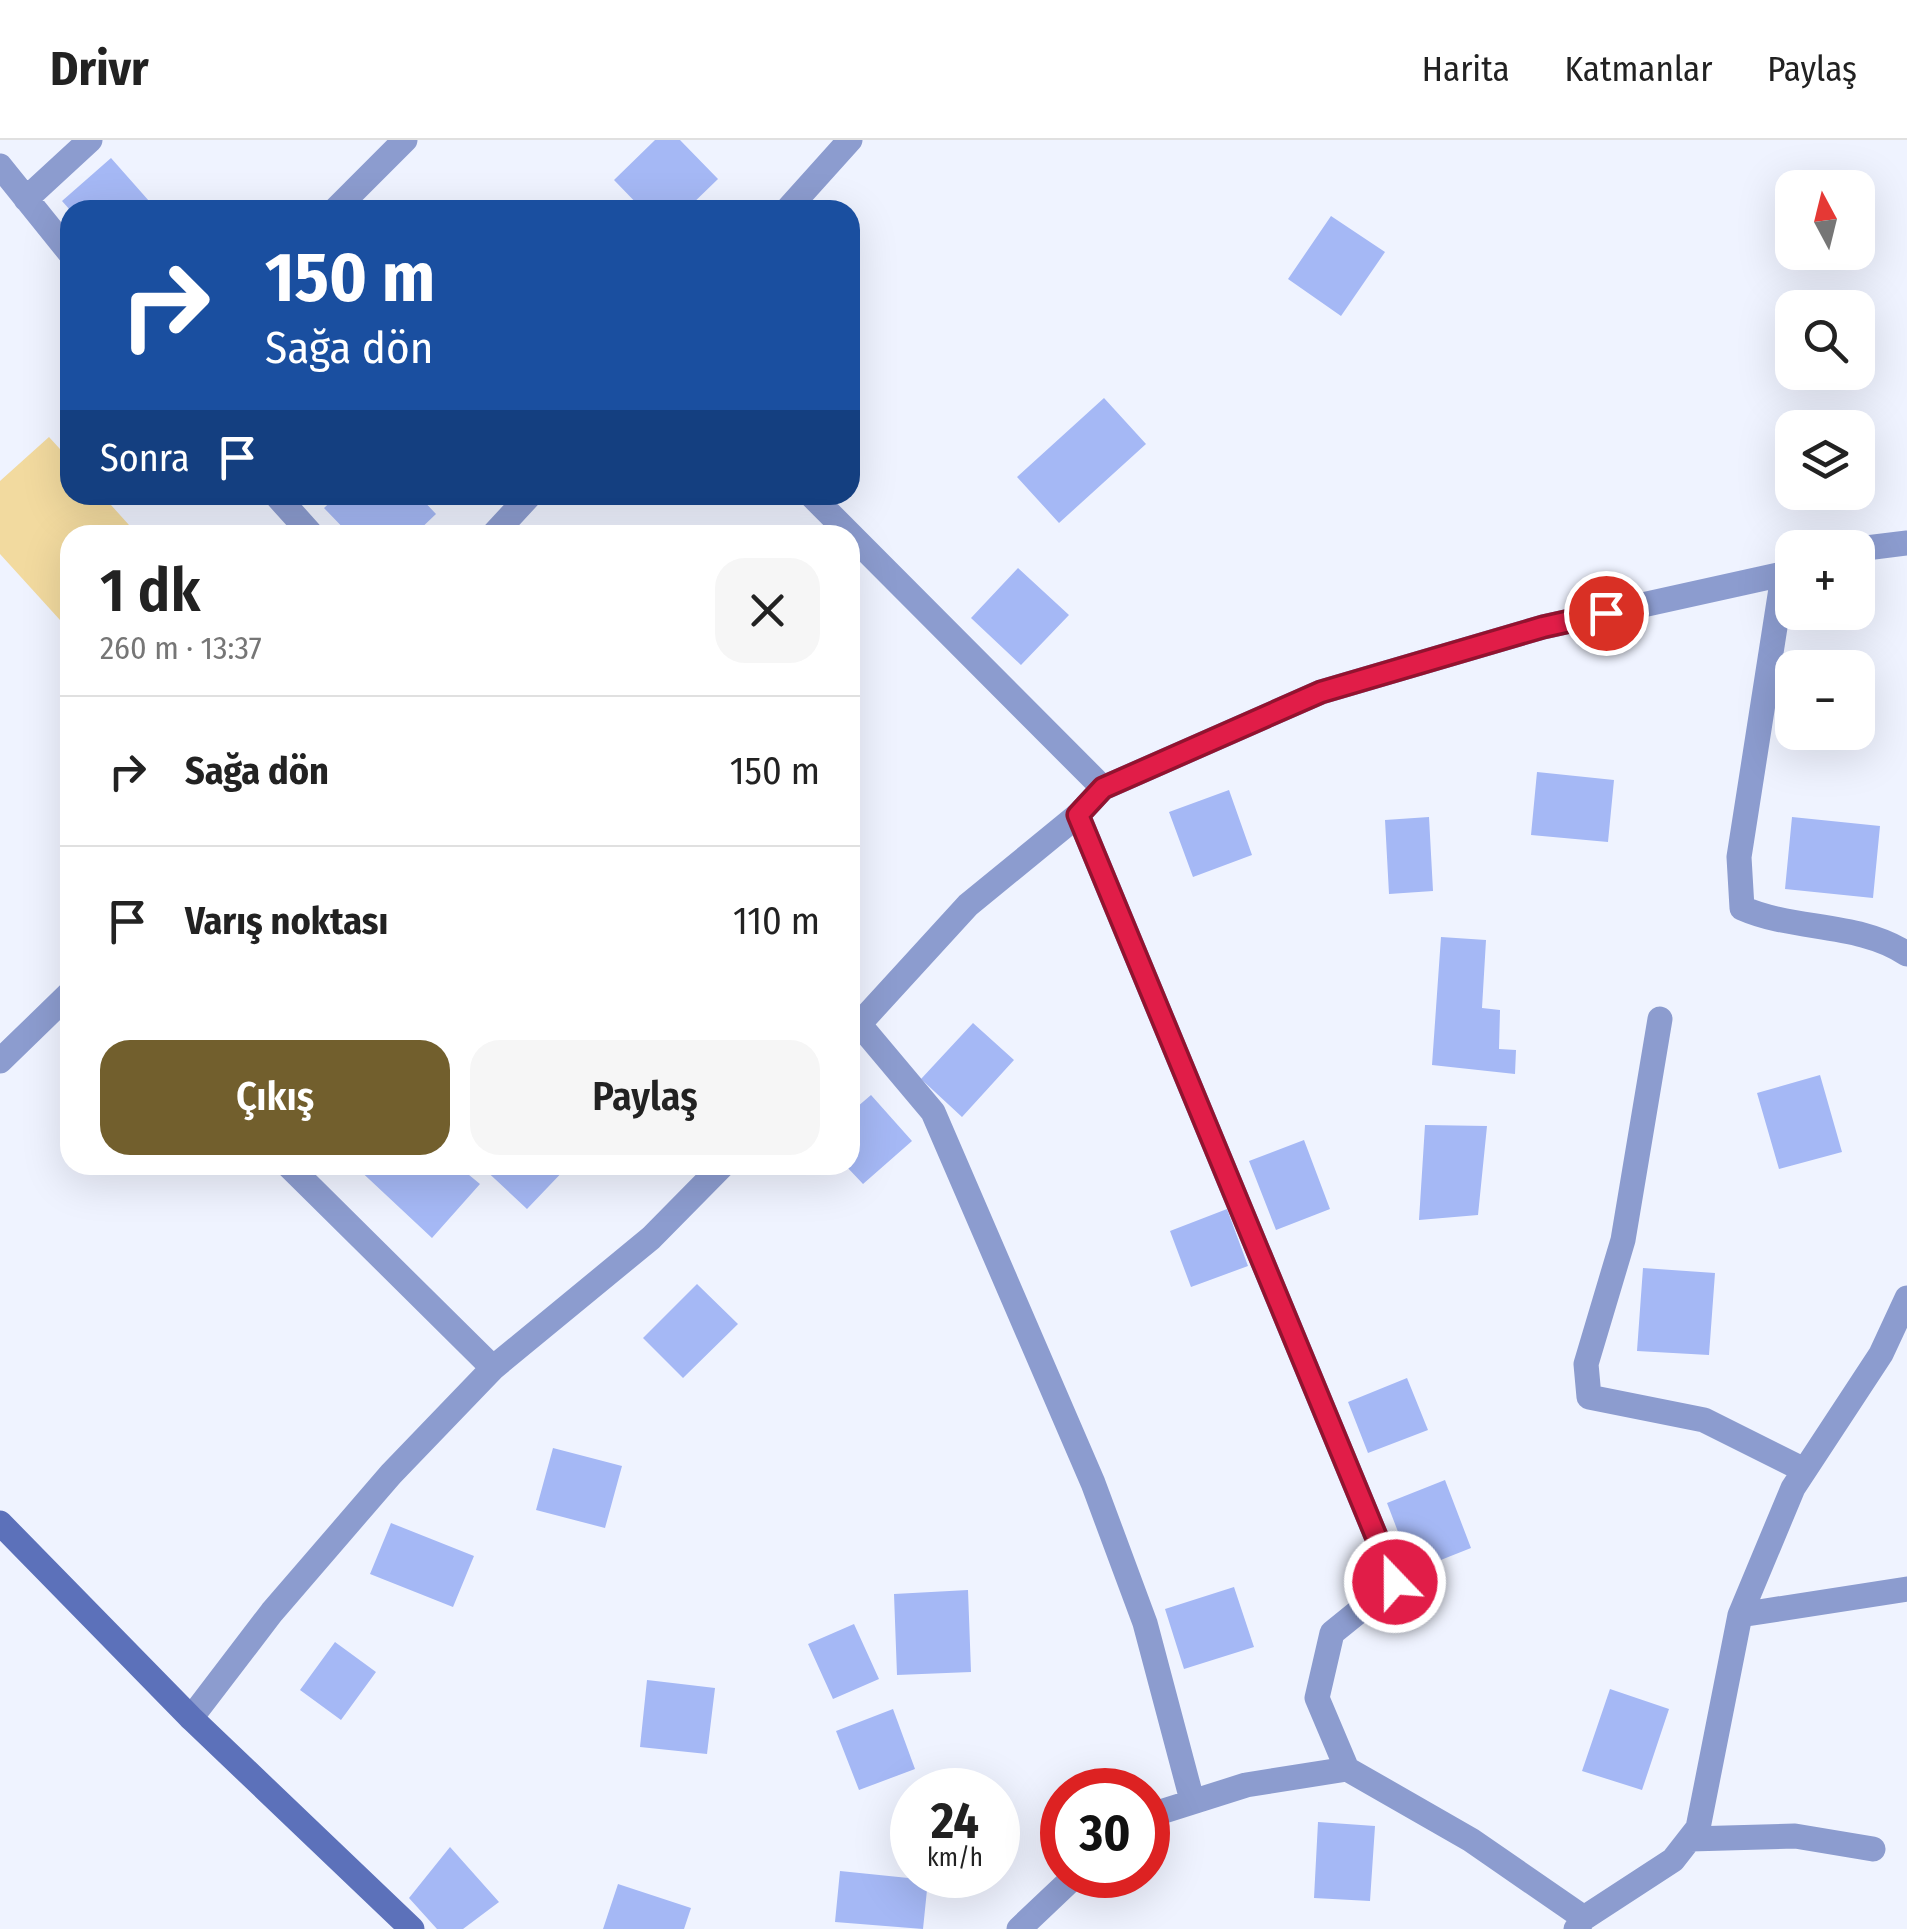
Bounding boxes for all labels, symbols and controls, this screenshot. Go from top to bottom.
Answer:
text: Drivr [50,40,149,98]
text: Harita [1422,48,1510,90]
text: Katmanlar [1565,48,1712,90]
text: Paylaş [1767,48,1857,90]
north arrow [1775,170,1875,270]
map controls [1775,170,1875,750]
text: 150 m [265,236,435,320]
icon: right [100,240,230,370]
button: search [1775,290,1875,390]
text: Sağa dön [265,321,433,375]
button: layers [1775,410,1875,510]
icon: arrive [210,430,265,485]
text: Sonra [100,435,190,481]
button: + [1775,530,1875,630]
text: 1 dk [100,555,200,627]
button: close [715,558,820,663]
pin [1564,571,1649,656]
icon: arrive [1579,586,1634,641]
text: 260 m · 13:37 [100,629,262,667]
button: − [1775,650,1875,750]
icon: right [100,744,155,799]
text: Sağa dön [185,748,329,794]
text: 150 m [730,748,820,794]
icon: arrive [100,894,155,949]
text: Varış noktası [185,898,388,944]
text: 110 m [733,898,820,944]
button: Çıkış [100,1040,450,1155]
button: Paylaş [470,1040,820,1155]
position arrow [1343,1530,1447,1634]
speed limit sign: 30 [1040,1768,1170,1898]
text: 24 [931,1791,979,1851]
text: km/h [927,1843,983,1873]

